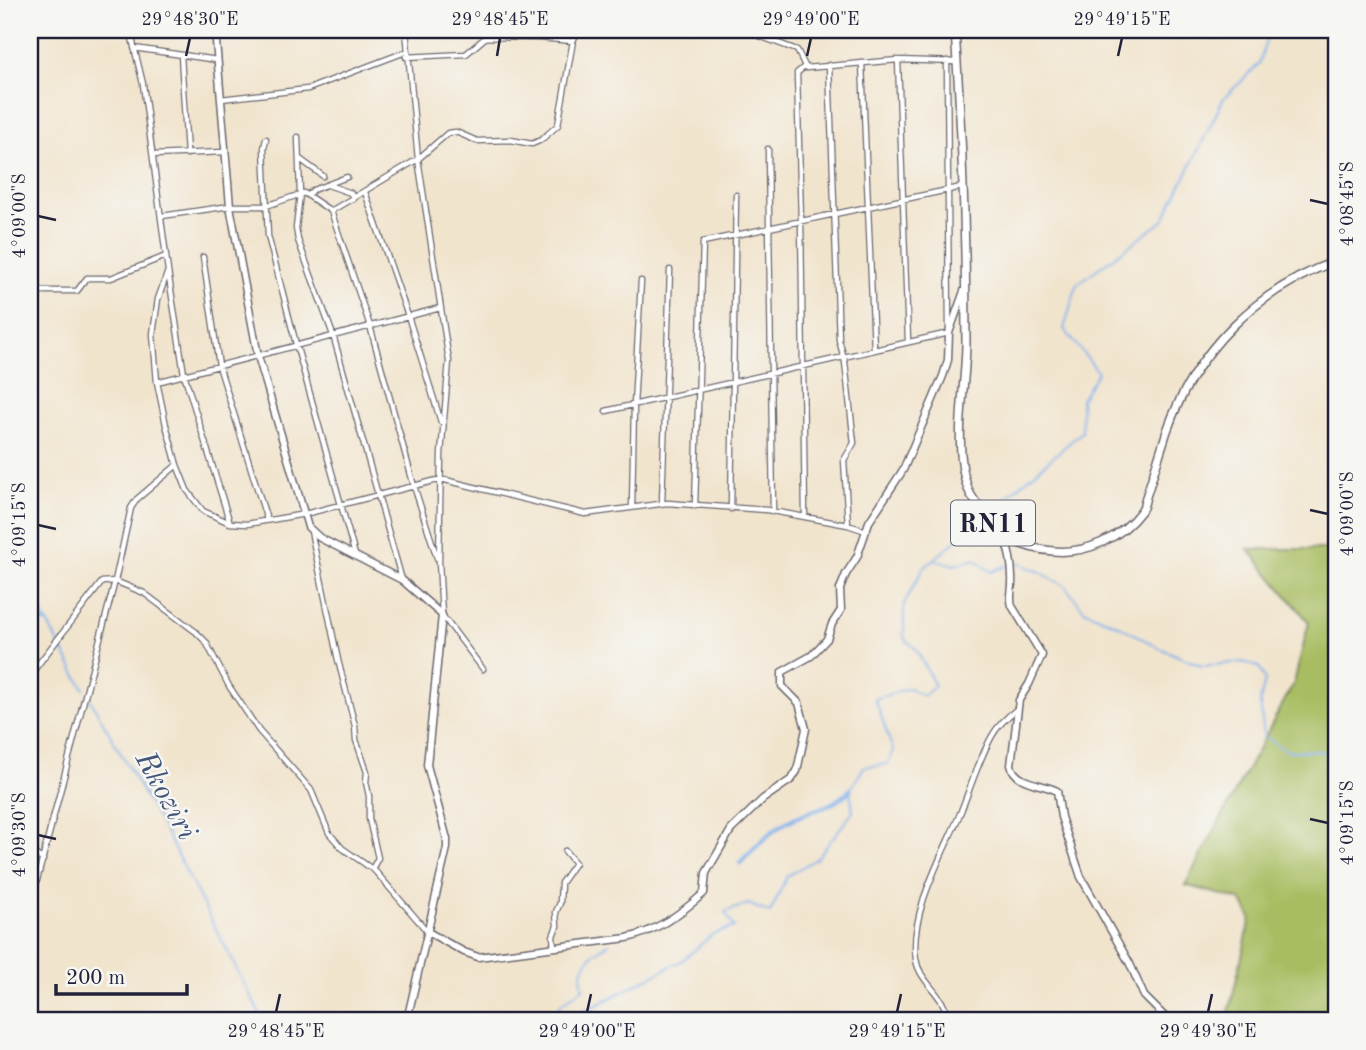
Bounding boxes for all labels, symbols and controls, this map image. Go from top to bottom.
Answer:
text: 29°48'30"E [142,11,238,29]
text: 29°48'45"E [452,11,548,29]
text: 29°49'00"E [763,11,859,29]
text: 29°49'15"E [1074,11,1170,29]
text: 4°08'45"S [1339,161,1357,247]
text: 4°09'00"S [11,173,29,259]
text: 4°09'00"S [1339,471,1357,557]
text: 4°09'15"S [11,482,29,568]
road number: RN11 [951,500,1035,545]
water label: Rkoziri [128,746,202,845]
text: 4°09'15"S [1339,780,1357,866]
text: 4°09'30"S [11,792,29,878]
scale bar [56,952,187,996]
text: 200 m [66,968,125,989]
text: 29°48'45"E [228,1023,324,1041]
text: 29°49'00"E [539,1023,635,1041]
text: 29°49'15"E [849,1023,945,1041]
text: 29°49'30"E [1160,1023,1256,1041]

